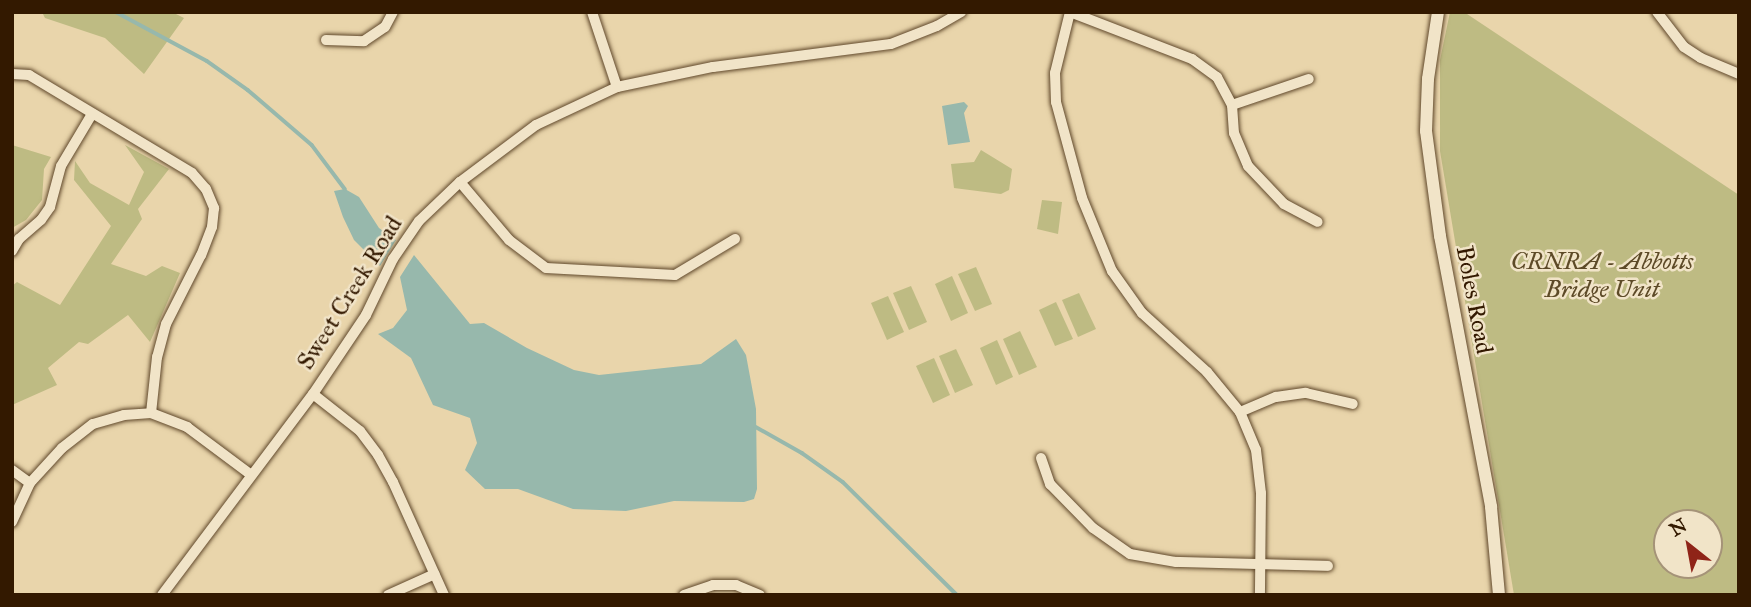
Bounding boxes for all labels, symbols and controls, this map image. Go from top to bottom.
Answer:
street label: Sweet Creek Road [291,211,409,375]
street label: Boles Road [1449,244,1499,356]
park label: CRNRA - Abbotts Bridge Unit [1511,248,1693,304]
north arrow [1653,509,1723,579]
text: N [1665,513,1691,541]

